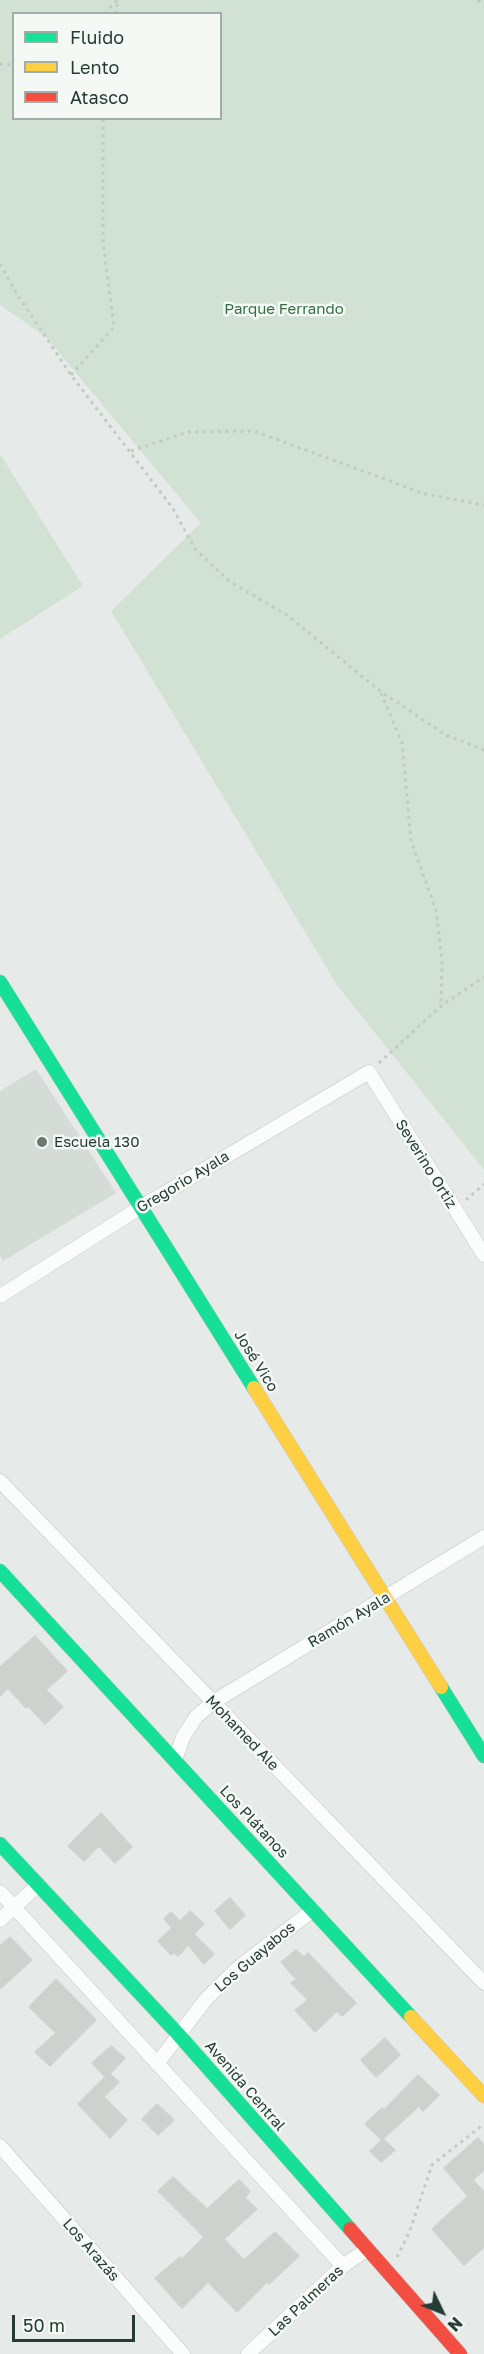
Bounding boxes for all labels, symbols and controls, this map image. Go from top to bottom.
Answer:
legend [12,12,222,120]
text: Fluido [70,26,124,48]
text: Lento [70,56,119,78]
text: Atasco [70,86,129,108]
park label: Parque Ferrando [224,300,344,318]
street label: Severino Ortiz [391,1116,461,1212]
place label: Escuela 130 [54,1133,139,1151]
marker: Escuela 130 [35,1135,49,1149]
street label: Gregorio Ayala [134,1147,232,1217]
street label: José Vico [230,1327,282,1395]
street label: Ramón Ayala [305,1588,393,1652]
street label: Mohamed Ale [202,1692,282,1774]
street label: Los Plátanos [216,1782,292,1862]
street label: Los Guayabos [211,1918,299,1996]
street label: Avenida Central [201,2037,289,2135]
street label: Los Arazás [59,2215,123,2285]
street label: Las Palmeras [265,2262,347,2340]
north arrow [412,2282,472,2342]
scale bar [15,2303,138,2341]
text: N [444,2313,467,2336]
text: 50 m [23,2314,65,2336]

